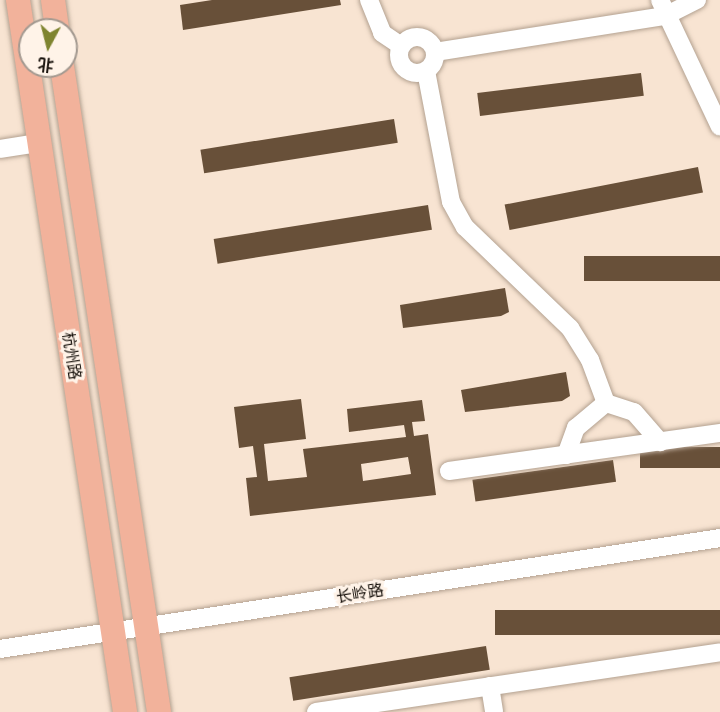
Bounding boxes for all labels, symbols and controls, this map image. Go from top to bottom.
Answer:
north arrow [18,18,78,78]
text: 北 [37,52,55,77]
street label: 杭州路 [58,331,84,381]
street label: 长岭路 [335,581,385,607]

